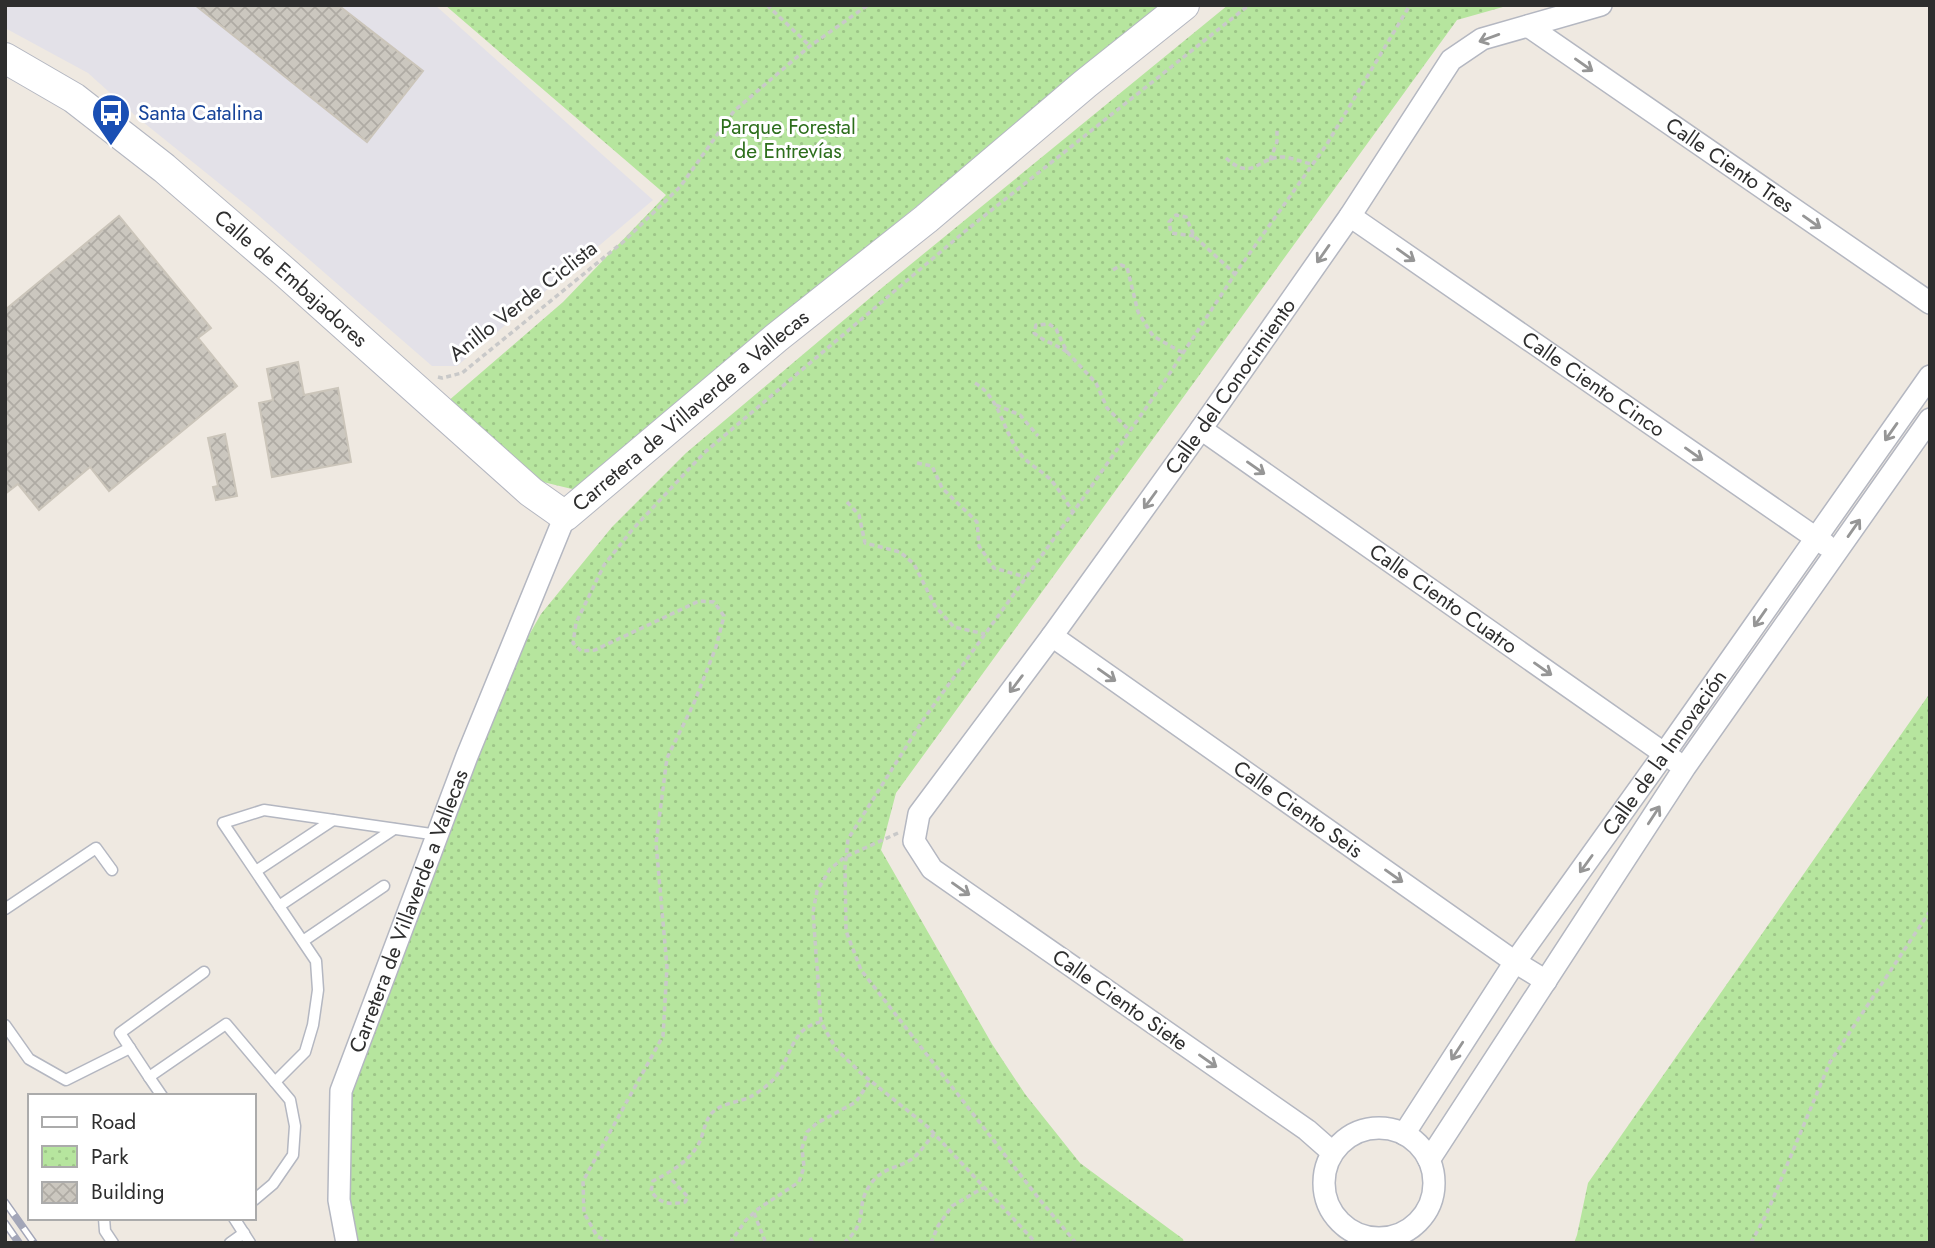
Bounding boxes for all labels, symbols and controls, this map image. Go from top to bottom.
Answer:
one-way arrow [1478,33,1500,45]
one-way arrow [1574,58,1594,72]
bus stop icon: Santa Catalina [90,92,132,147]
place label: Santa Catalina [138,98,263,128]
street label: Calle Ciento Tres [1659,110,1800,220]
park label: Parque Forestal de Entrevías [720,112,856,166]
street label: Calle de Embajadores [208,203,374,354]
one-way arrow [1802,215,1821,229]
street label: Anillo Verde Ciclista [443,234,603,368]
one-way arrow [1316,244,1330,263]
one-way arrow [1396,248,1415,262]
street label: Calle del Conocimiento [1158,292,1303,481]
street label: Carretera de Villaverde a Vallecas [566,302,815,519]
street label: Calle Ciento Cinco [1516,324,1671,444]
one-way arrow [1884,422,1898,441]
one-way arrow [1684,447,1703,461]
one-way arrow [1246,461,1265,475]
one-way arrow [1143,490,1157,509]
one-way arrow [1846,518,1861,537]
street label: Calle Ciento Cuatro [1363,536,1524,661]
one-way arrow [1753,608,1767,627]
one-way arrow [1533,662,1552,676]
street label: Calle de la Innovación [1595,663,1734,842]
one-way arrow [1097,668,1116,682]
one-way arrow [1009,674,1023,693]
street label: Calle Ciento Seis [1227,753,1369,865]
street label: Carretera de Villaverde a Vallecas [342,765,476,1057]
one-way arrow [1647,806,1661,825]
one-way arrow [1578,854,1593,873]
one-way arrow [1384,869,1403,883]
one-way arrow [951,882,970,896]
street label: Calle Ciento Siete [1046,942,1194,1058]
one-way arrow [1450,1041,1464,1061]
one-way arrow [1198,1054,1217,1068]
legend [28,1094,256,1220]
text: Road [91,1107,136,1137]
text: Park [91,1142,129,1172]
text: Building [91,1177,164,1207]

